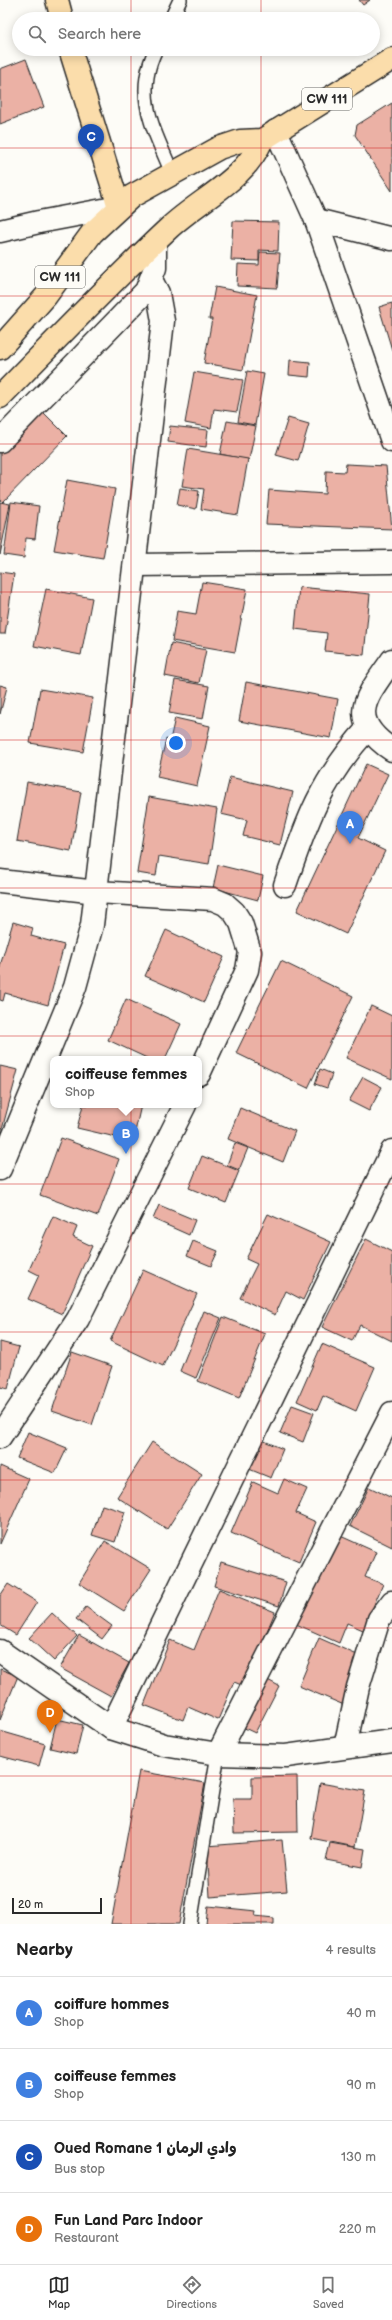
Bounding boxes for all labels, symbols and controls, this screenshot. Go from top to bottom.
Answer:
search box [12,12,380,56]
icon: search [26,23,48,45]
text: Search here [58,25,141,44]
road number: CW 111 [302,88,352,110]
pin: C [78,124,104,157]
road number: CW 111 [35,266,85,288]
your location [166,733,186,753]
pin: A [337,811,363,844]
popup [50,1056,202,1108]
text: coiffeuse femmes [65,1065,187,1084]
text: Shop [65,1084,95,1100]
pin: B [113,1121,139,1154]
pin: D [37,1700,63,1733]
scale bar [12,1896,102,1915]
text: 20 m [18,1898,43,1911]
text: Nearby [16,1940,73,1960]
text: 4 results [326,1942,376,1958]
text: coiffure hommes [54,1995,169,2014]
text: A [25,2005,33,2021]
text: 40 m [346,2005,376,2021]
text: Shop [54,2014,84,2030]
text: coiffeuse femmes [54,2067,176,2086]
text: B [24,2077,34,2093]
text: 90 m [347,2077,376,2093]
text: Shop [54,2086,84,2102]
text: Oued Romane 1 وادي الرمان [54,2139,237,2158]
text: C [24,2149,34,2165]
text: 130 m [341,2149,376,2165]
text: Bus stop [54,2161,105,2177]
text: Fun Land Parc Indoor [54,2211,203,2230]
text: D [24,2221,34,2237]
text: 220 m [339,2221,376,2237]
text: Restaurant [54,2230,119,2246]
tab: Map [48,2274,70,2311]
tab: Directions [166,2274,217,2311]
tab: Saved [313,2274,344,2311]

